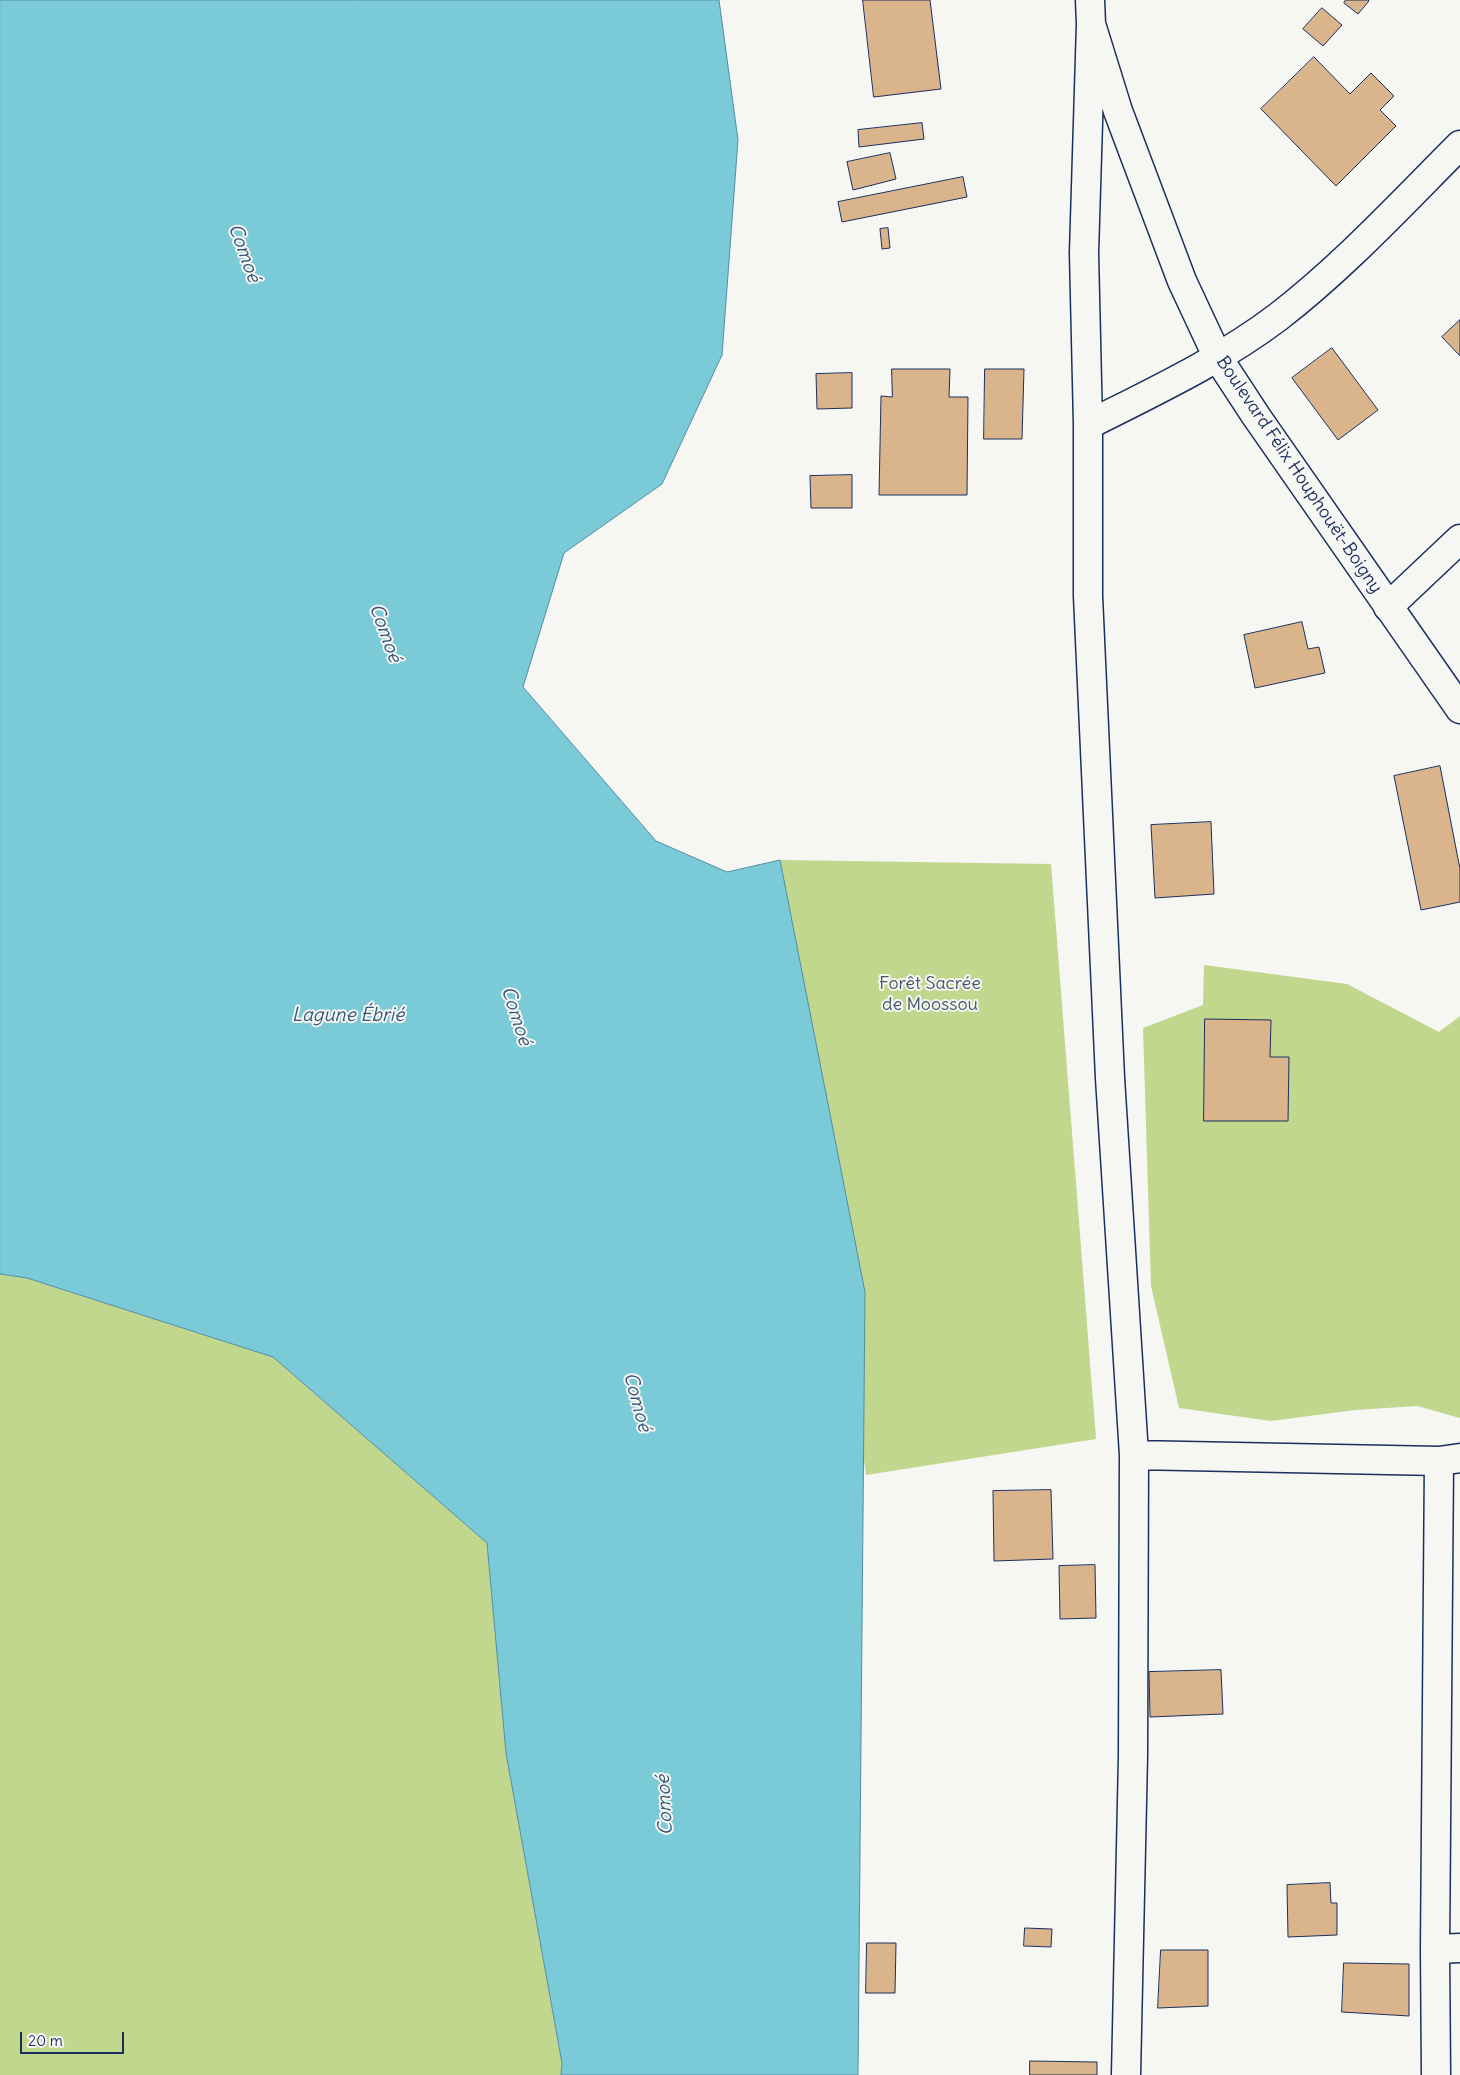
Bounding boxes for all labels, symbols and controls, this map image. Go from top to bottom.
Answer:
water label: Comoé [223,221,265,285]
street label: Boulevard Félix Houphouët-Boigny [1211,352,1387,598]
water label: Comoé [364,601,406,665]
park label: Forêt Sacrée de Moossou [879,973,981,1016]
water label: Comoé [496,984,536,1048]
water label: Lagune Ébrié [292,1005,404,1027]
water label: Comoé [618,1370,656,1434]
water label: Comoé [652,1774,678,1836]
scale bar [22,2022,126,2054]
text: 20 m [28,2031,63,2050]

